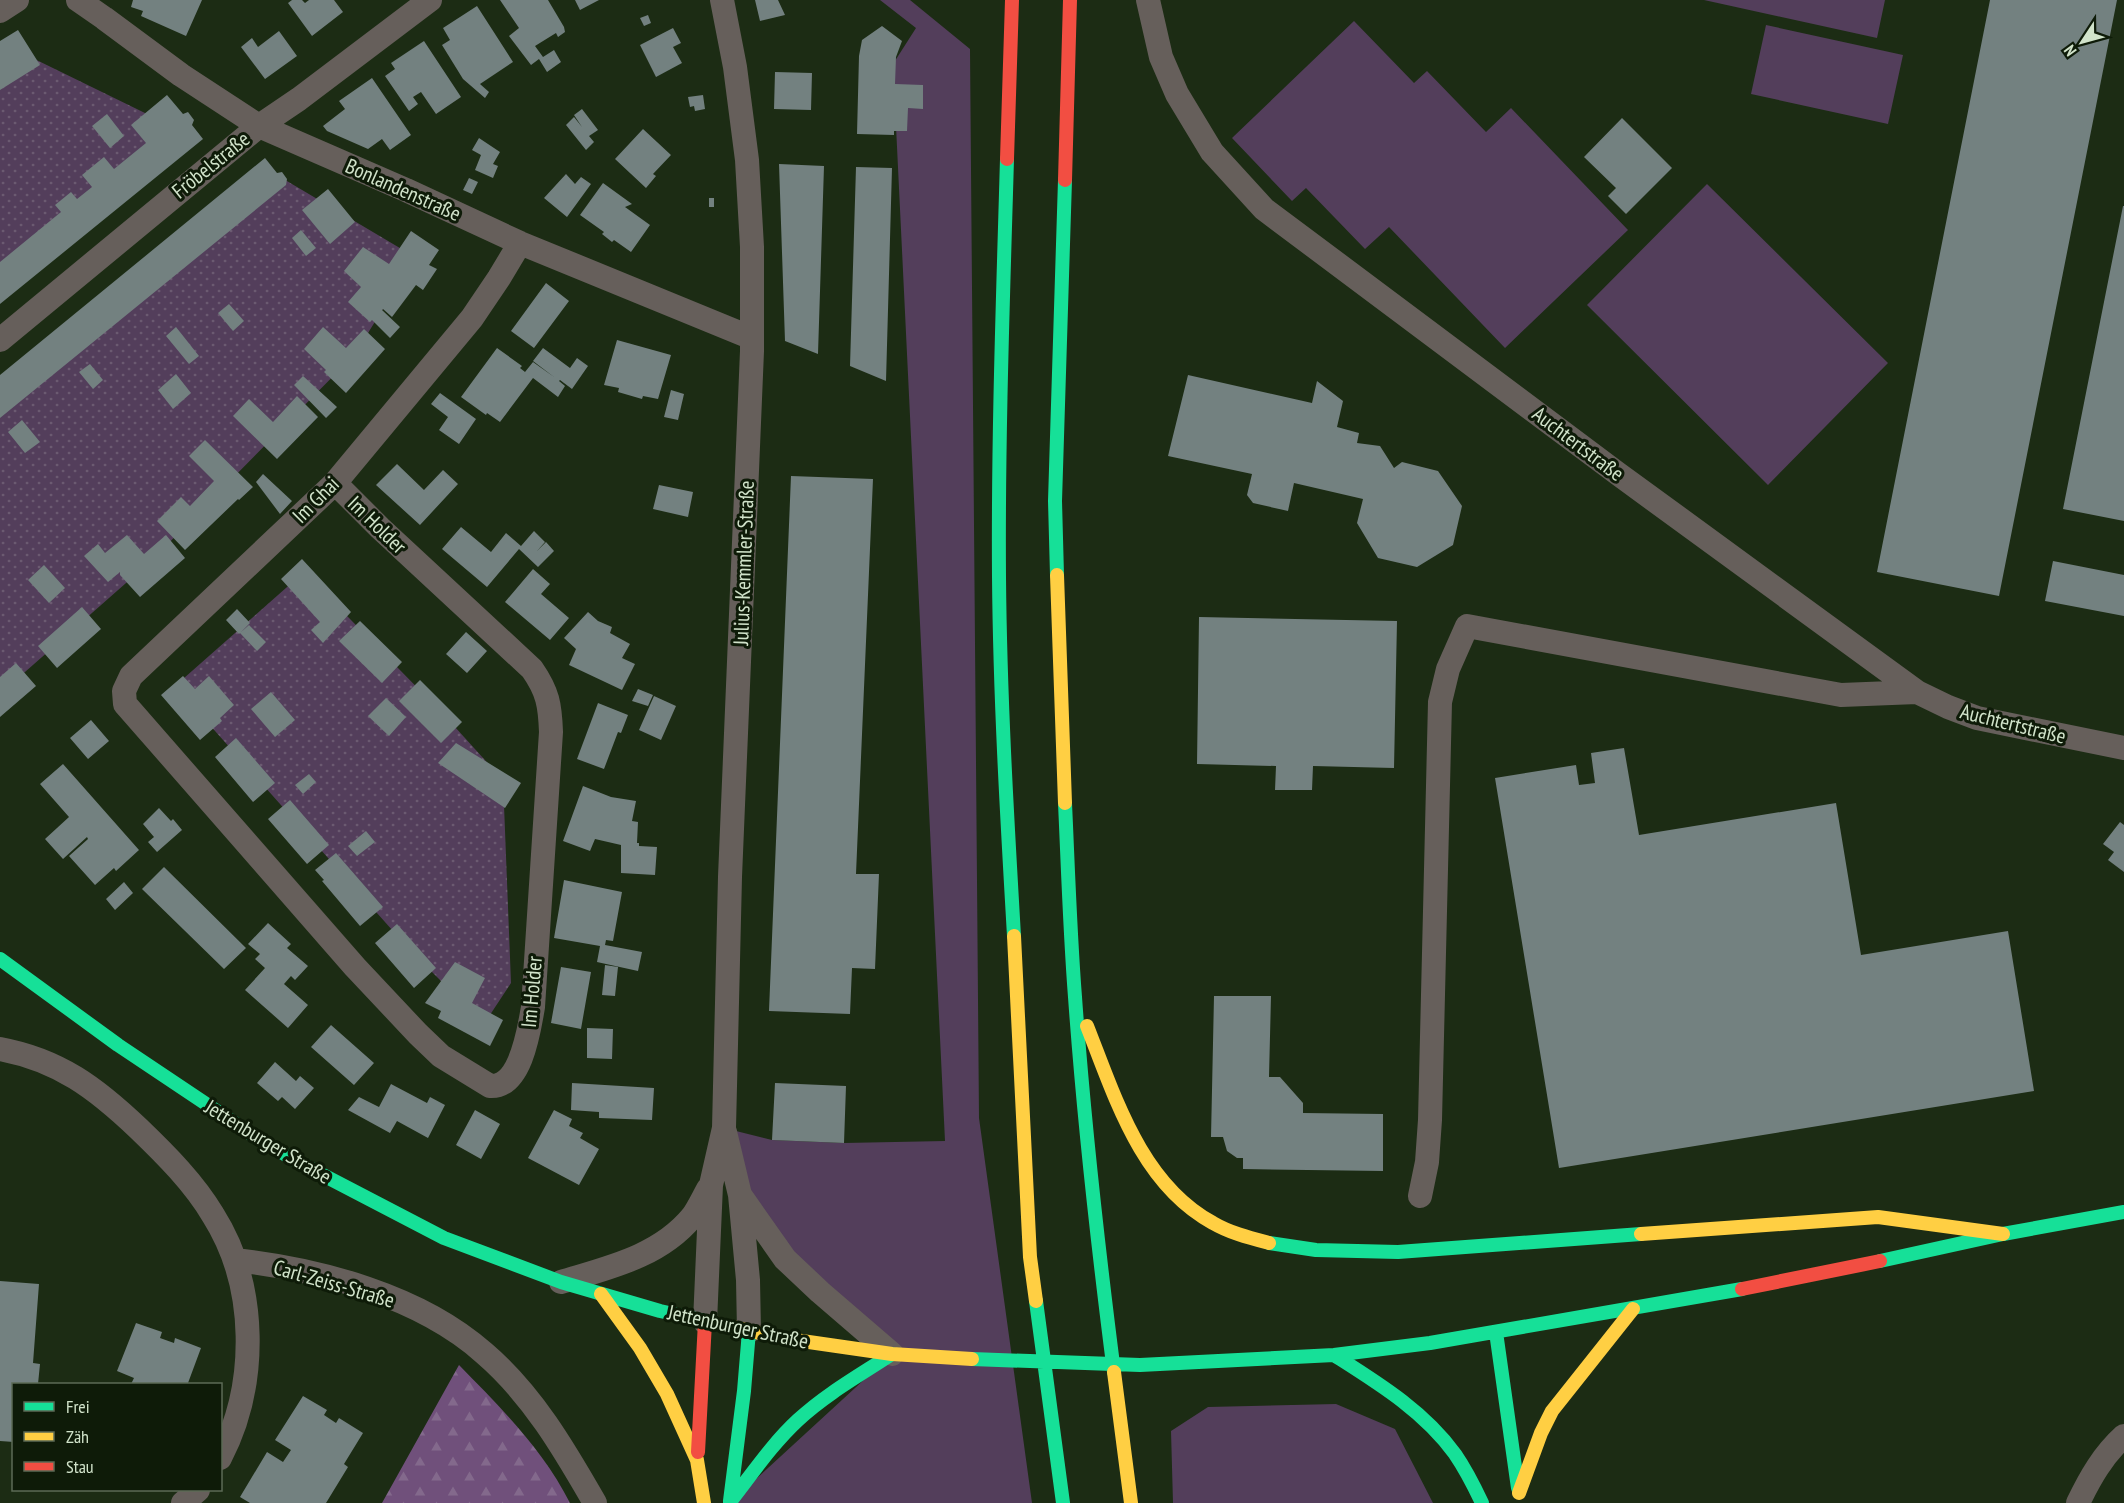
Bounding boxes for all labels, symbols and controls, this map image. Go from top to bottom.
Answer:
north arrow [2052,12,2112,72]
text: N [2059,41,2080,60]
street label: Fröbelstraße [166,125,255,204]
street label: Bonlandenstraße [341,152,465,227]
street label: Auchtertstraße [1527,400,1630,487]
street label: Im Ghai [286,470,345,529]
street label: Julius-Kemmler-Straße [727,480,760,647]
street label: Im Holder [342,490,413,559]
street label: Auchtertstraße [1957,697,2069,750]
street label: Im Holder [515,955,548,1029]
street label: Jettenburger Straße [199,1093,336,1190]
street label: Carl-Zeiss-Straße [271,1253,398,1314]
street label: Jettenburger Straße [664,1298,811,1355]
legend [12,1383,222,1491]
text: Frei [66,1395,90,1418]
text: Zäh [66,1425,89,1448]
text: Stau [66,1455,94,1478]

